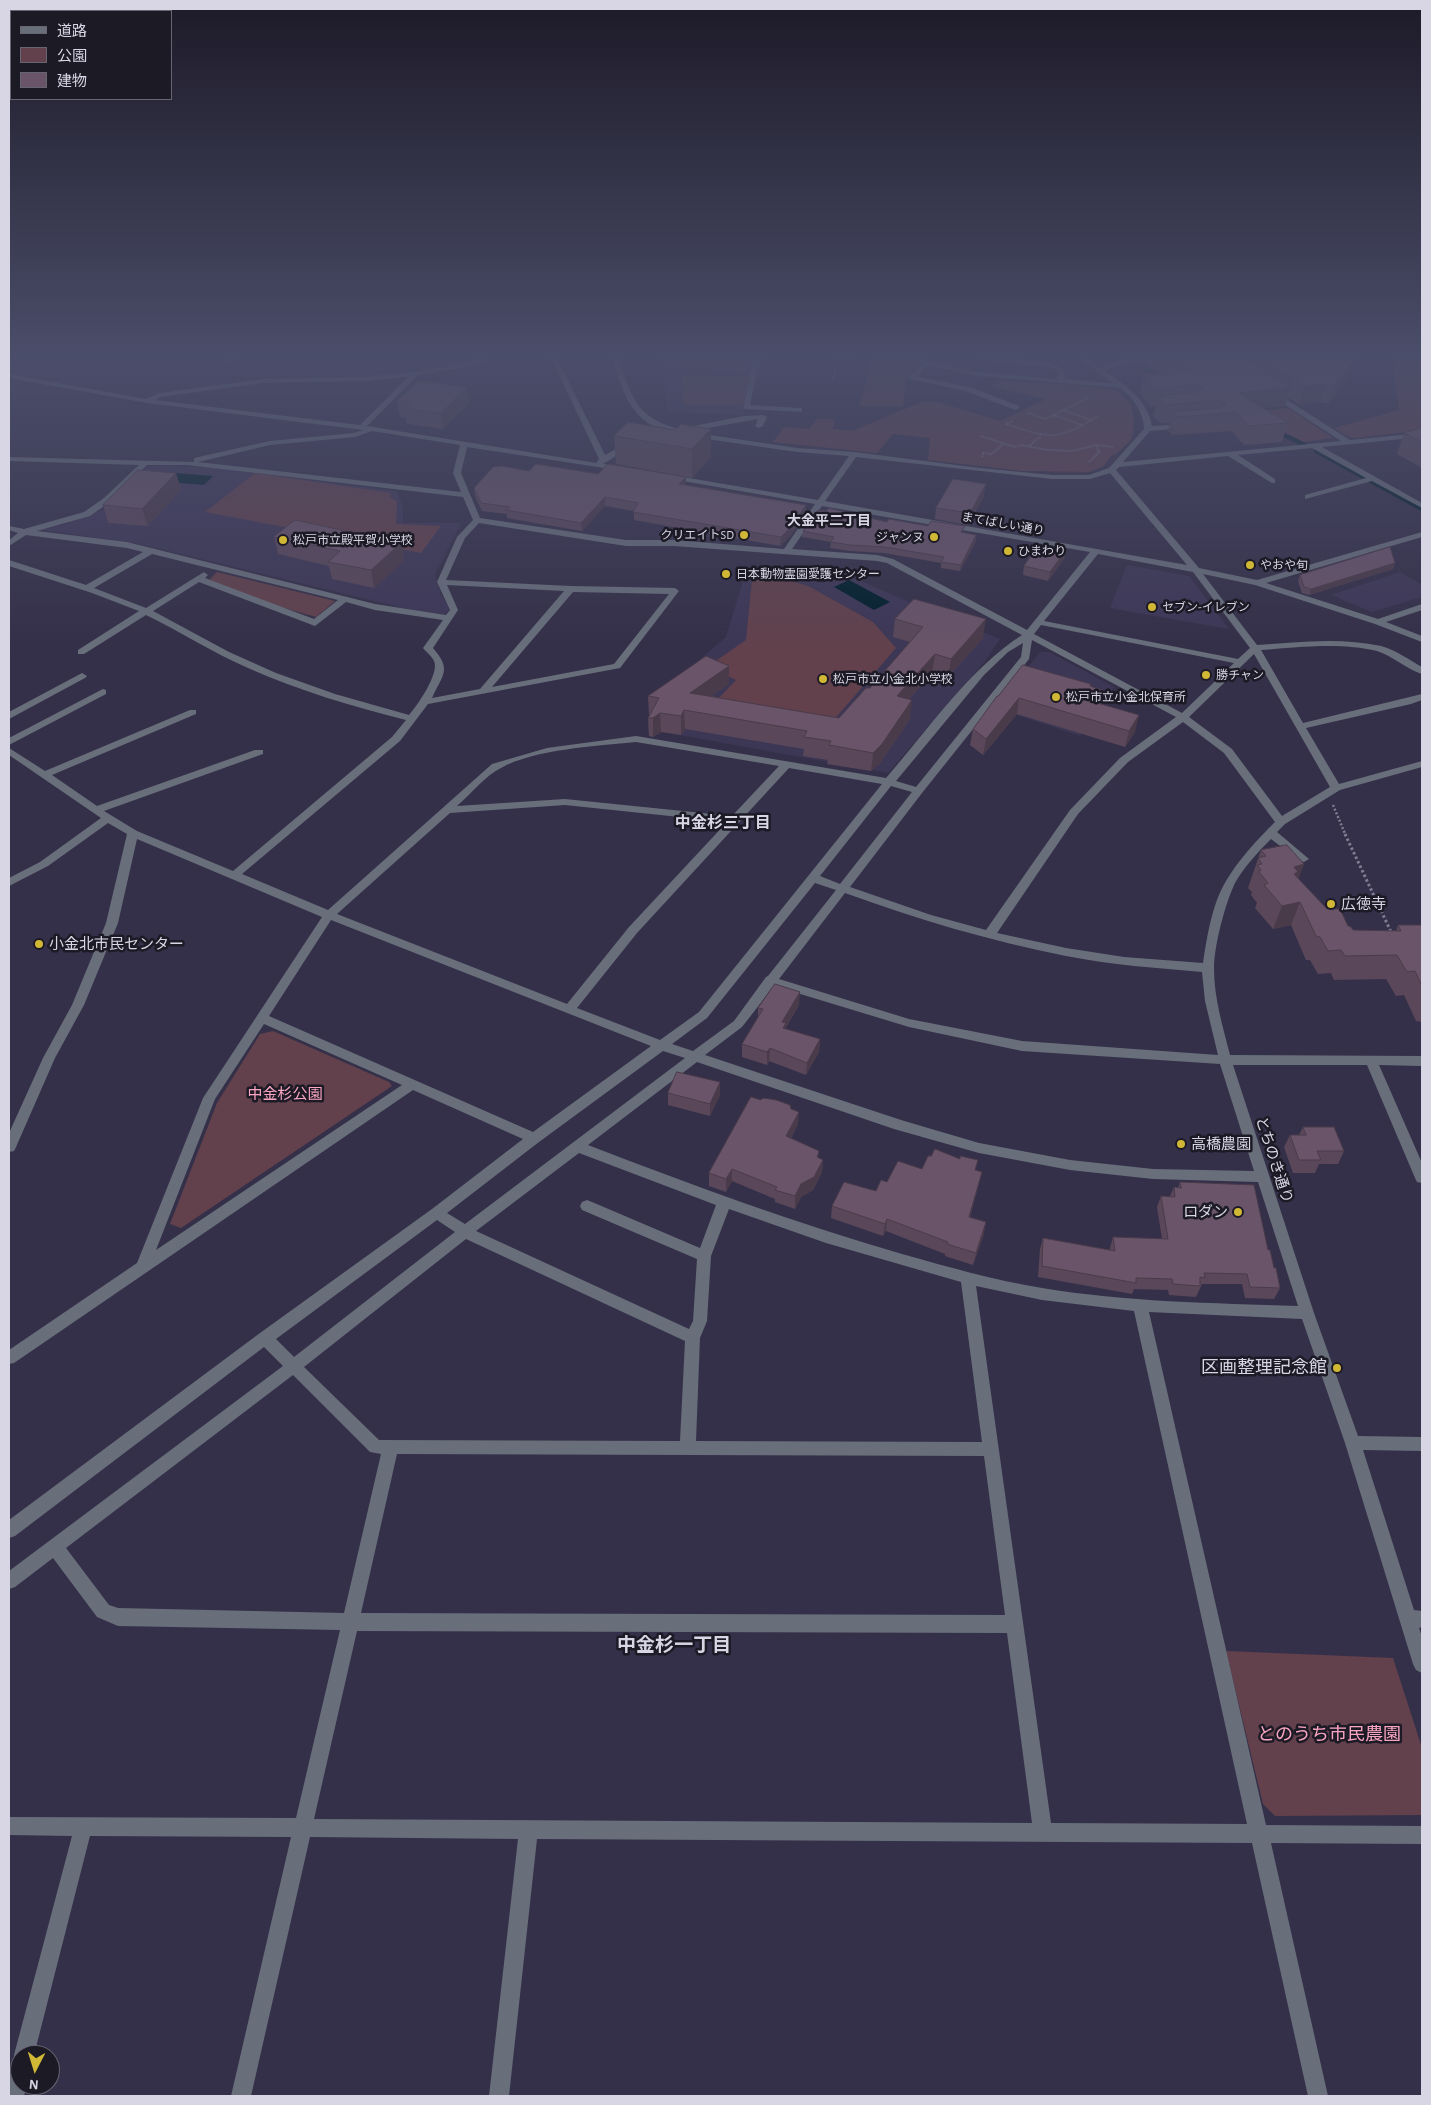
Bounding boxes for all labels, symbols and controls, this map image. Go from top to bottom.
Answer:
legend [10,10,172,100]
text: 道路 [57,24,87,39]
text: 公園 [57,49,87,64]
text: 建物 [57,74,87,89]
street label: まてばしい通り [960,510,1046,538]
district label: 大金平二丁目 [787,513,871,529]
place label: クリエイトSD [661,528,734,542]
marker: クリエイトSD [738,529,750,541]
place label: ジャンヌ [876,530,924,544]
marker: ジャンヌ [928,531,940,543]
place label: 松戸市立殿平賀小学校 [293,533,413,547]
marker: 松戸市立殿平賀小学校 [277,534,289,546]
place label: ひまわり [1018,544,1066,558]
marker: ひまわり [1002,545,1014,557]
place label: やおや旬 [1260,558,1308,572]
marker: やおや旬 [1244,559,1256,571]
place label: 日本動物霊園愛護センター [736,567,880,581]
marker: 日本動物霊園愛護センター [720,568,732,580]
place label: セブン-イレブン [1162,600,1250,614]
marker: セブン-イレブン [1146,601,1158,613]
place label: 勝チャン [1216,668,1264,682]
marker: 勝チャン [1200,669,1212,681]
place label: 松戸市立小金北小学校 [833,672,953,686]
marker: 松戸市立小金北小学校 [817,673,829,685]
place label: 松戸市立小金北保育所 [1066,690,1186,704]
marker: 松戸市立小金北保育所 [1050,691,1062,703]
district label: 中金杉三丁目 [675,813,771,833]
place label: 広徳寺 [1341,895,1386,913]
marker: 広徳寺 [1325,898,1337,910]
place label: 小金北市民センター [49,935,184,953]
marker: 小金北市民センター [33,938,45,950]
park label: 中金杉公園 [248,1085,322,1103]
street label: とちのき通り [1252,1114,1296,1206]
place label: 高橋農園 [1191,1135,1251,1153]
marker: 高橋農園 [1175,1138,1187,1150]
place label: ロダン [1183,1203,1228,1221]
marker: ロダン [1232,1206,1244,1218]
place label: 区画整理記念館 [1201,1357,1327,1379]
marker: 区画整理記念館 [1331,1362,1343,1374]
district label: 中金杉一丁目 [617,1634,731,1656]
park label: とのうち市民農園 [1257,1724,1401,1746]
north arrow [10,2045,60,2095]
text: N [28,2077,39,2091]

